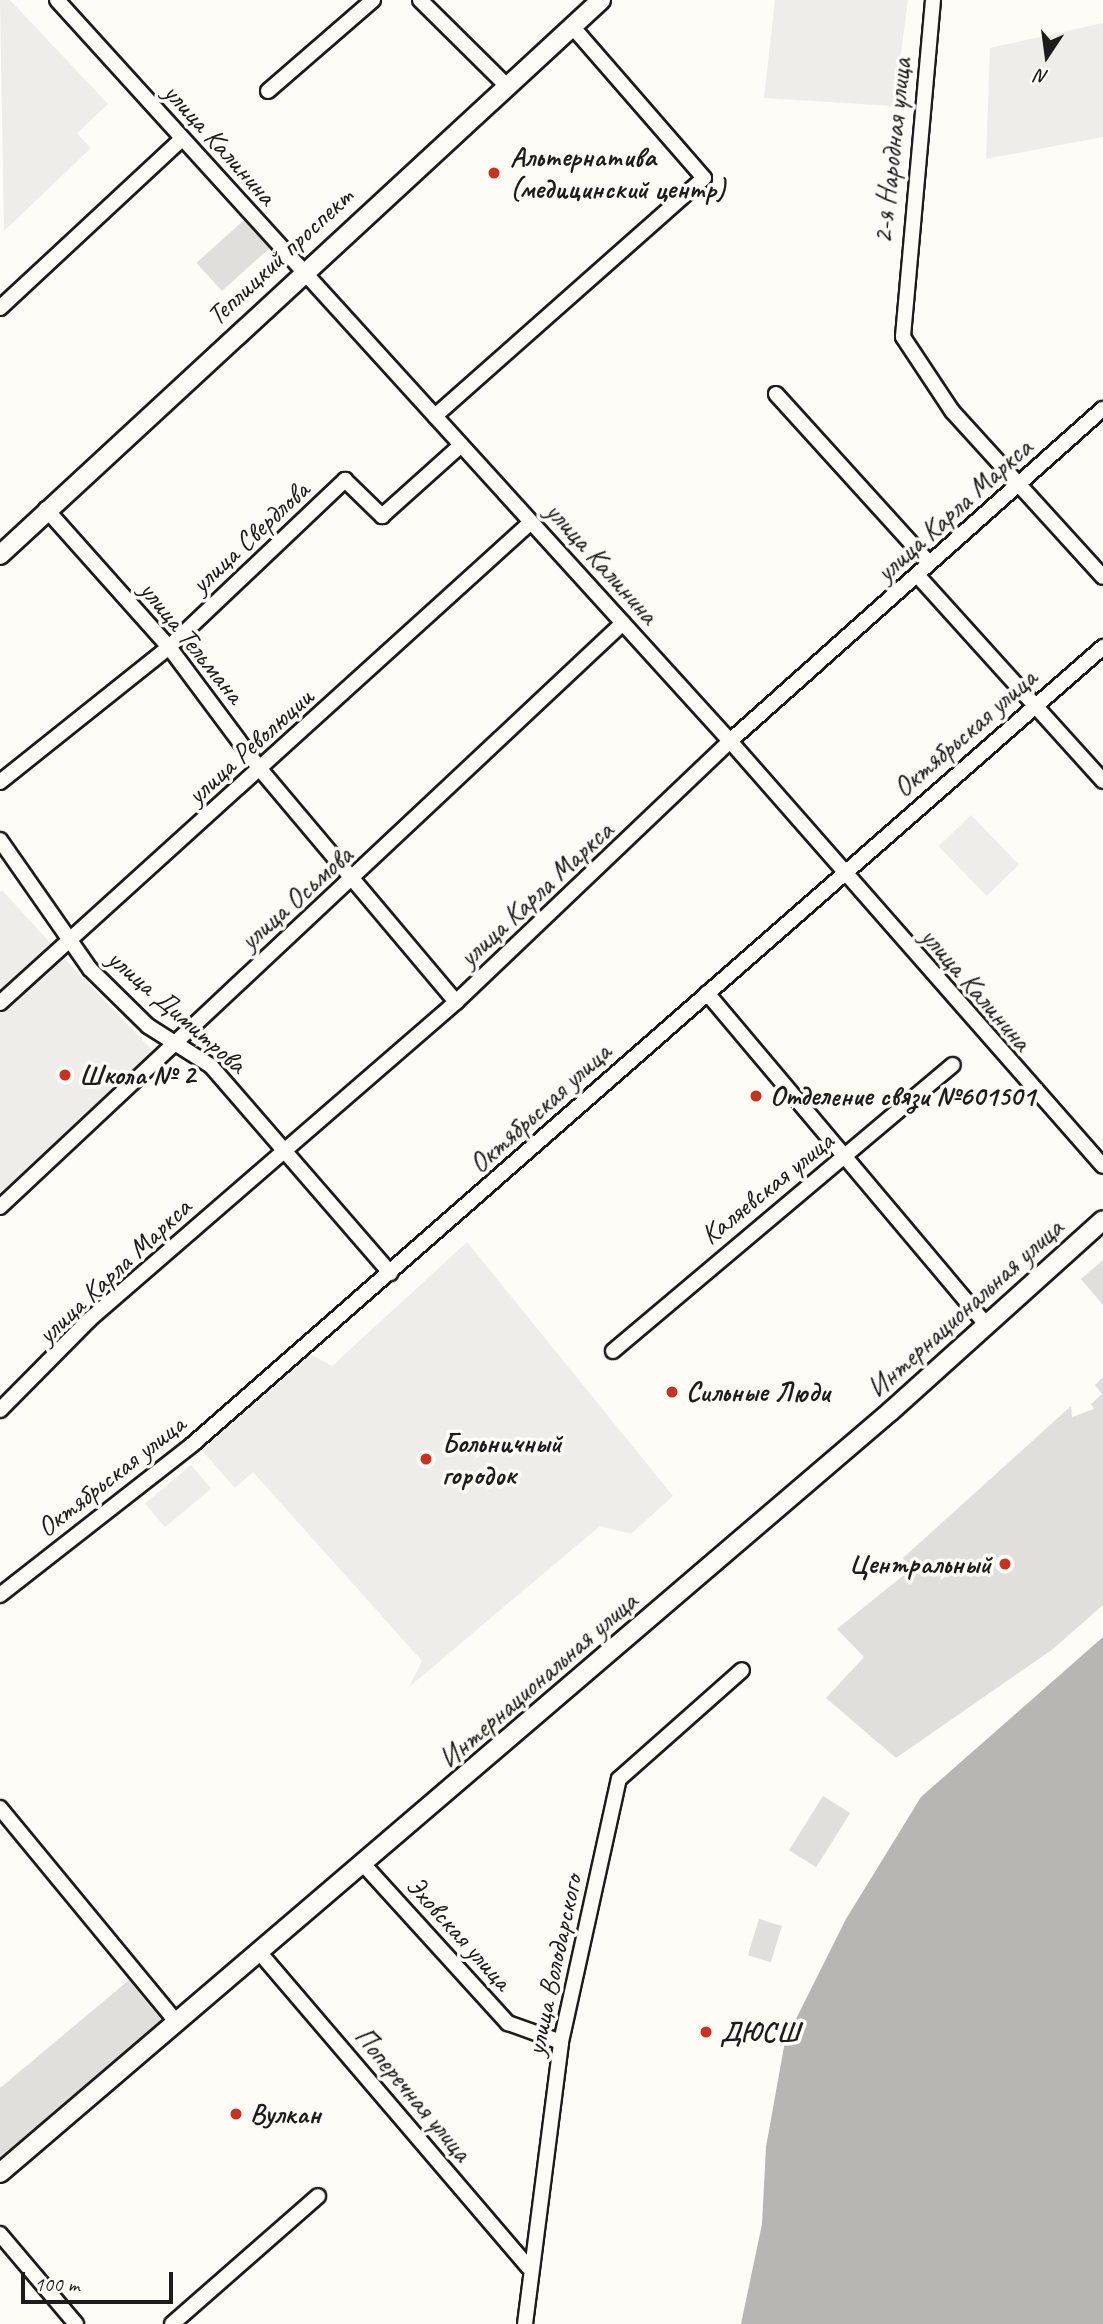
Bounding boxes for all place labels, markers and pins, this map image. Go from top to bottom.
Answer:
place label: Альтернатива (медицинский центр) [510,140,725,206]
marker: Альтернатива (медицинский центр) [484,163,504,183]
place label: Школа № 2 [79,1058,195,1092]
marker: Школа № 2 [57,1067,73,1083]
place label: Отделение связи №601501 [770,1079,1037,1113]
marker: Отделение связи №601501 [748,1088,764,1104]
place label: Сильные Люди [686,1375,832,1409]
marker: Сильные Люди [664,1384,680,1400]
place label: Больничный городок [442,1426,562,1492]
marker: Больничный городок [416,1449,436,1469]
place label: Центральный [849,1547,991,1581]
marker: Центральный [997,1556,1013,1572]
place label: ДЮСШ [720,2015,800,2049]
marker: ДЮСШ [698,2024,714,2040]
place label: Вулкан [250,2097,321,2131]
marker: Вулкан [228,2106,244,2122]

